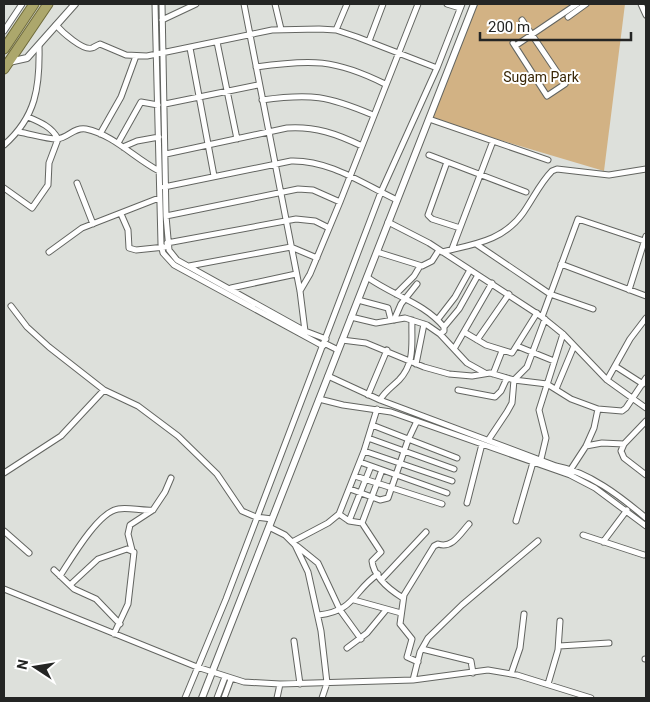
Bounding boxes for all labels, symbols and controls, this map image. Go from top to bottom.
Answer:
scale bar [480,10,631,42]
text: 200 m [488,18,530,36]
park label: Sugam Park [503,69,580,85]
north arrow [10,642,60,692]
text: N [13,658,31,671]

